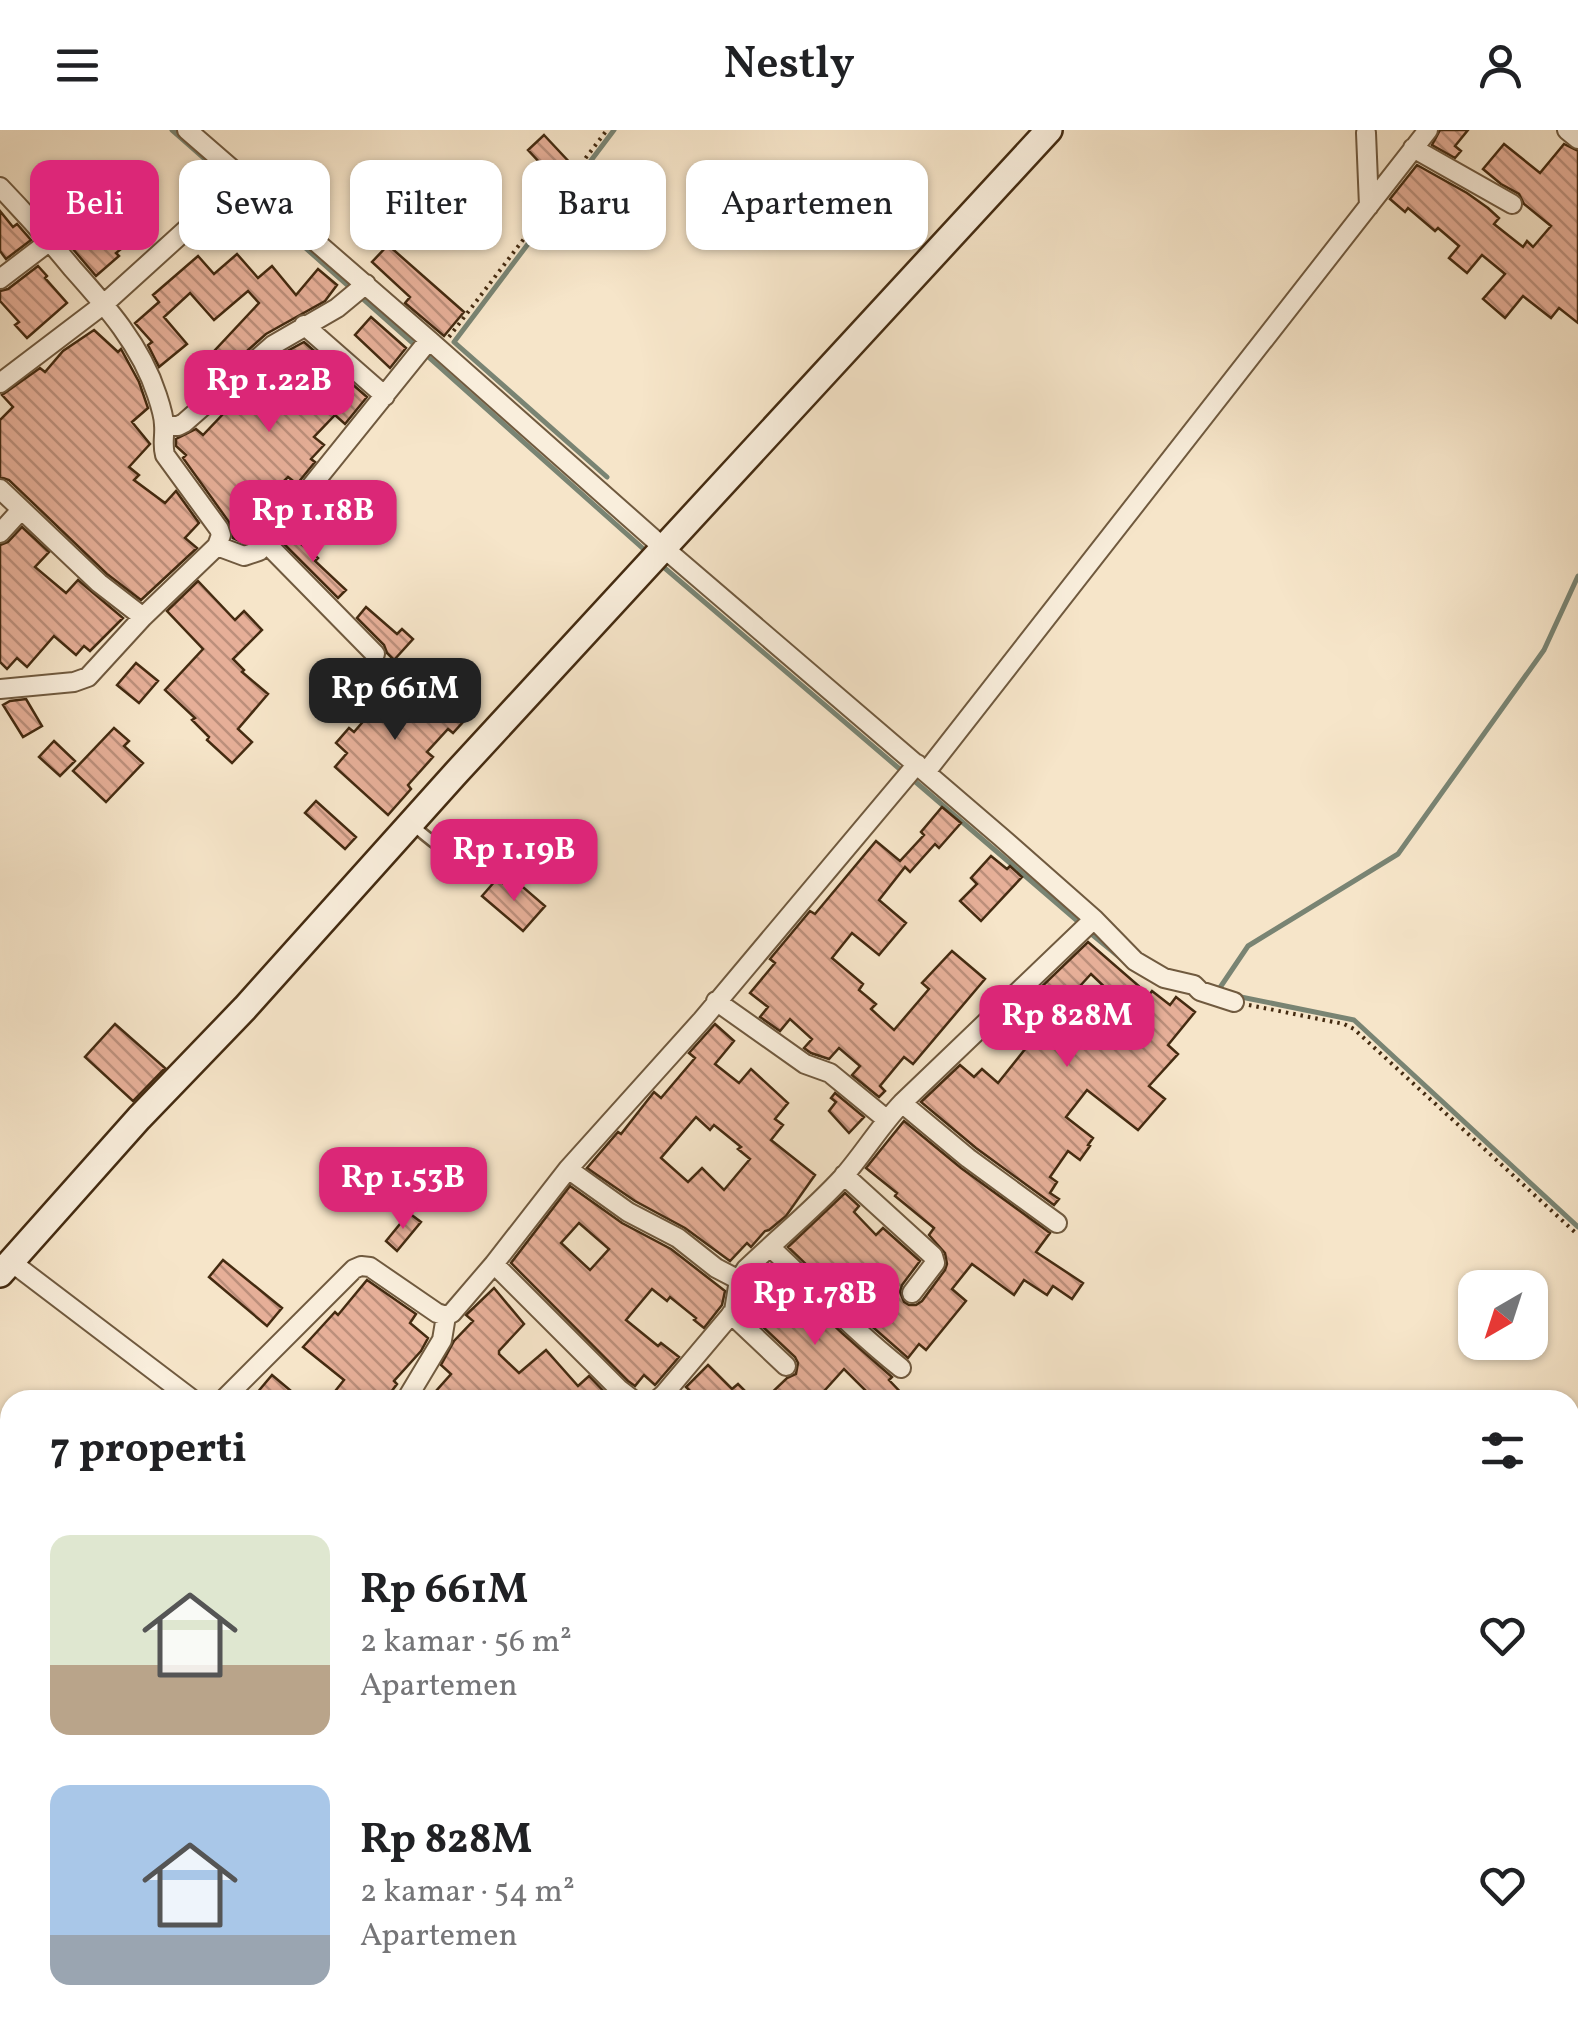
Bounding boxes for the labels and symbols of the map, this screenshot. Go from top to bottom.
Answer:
pin: Rp 1.22B [166,350,372,435]
pin: Rp 1.18B [210,480,416,565]
pin: Rp 661M [303,658,487,743]
pin: Rp 1.19B [411,819,617,904]
pin: Rp 828M [975,985,1159,1070]
pin: Rp 1.53B [300,1147,506,1232]
pin: Rp 1.78B [712,1263,918,1348]
north arrow [1458,1270,1548,1360]

